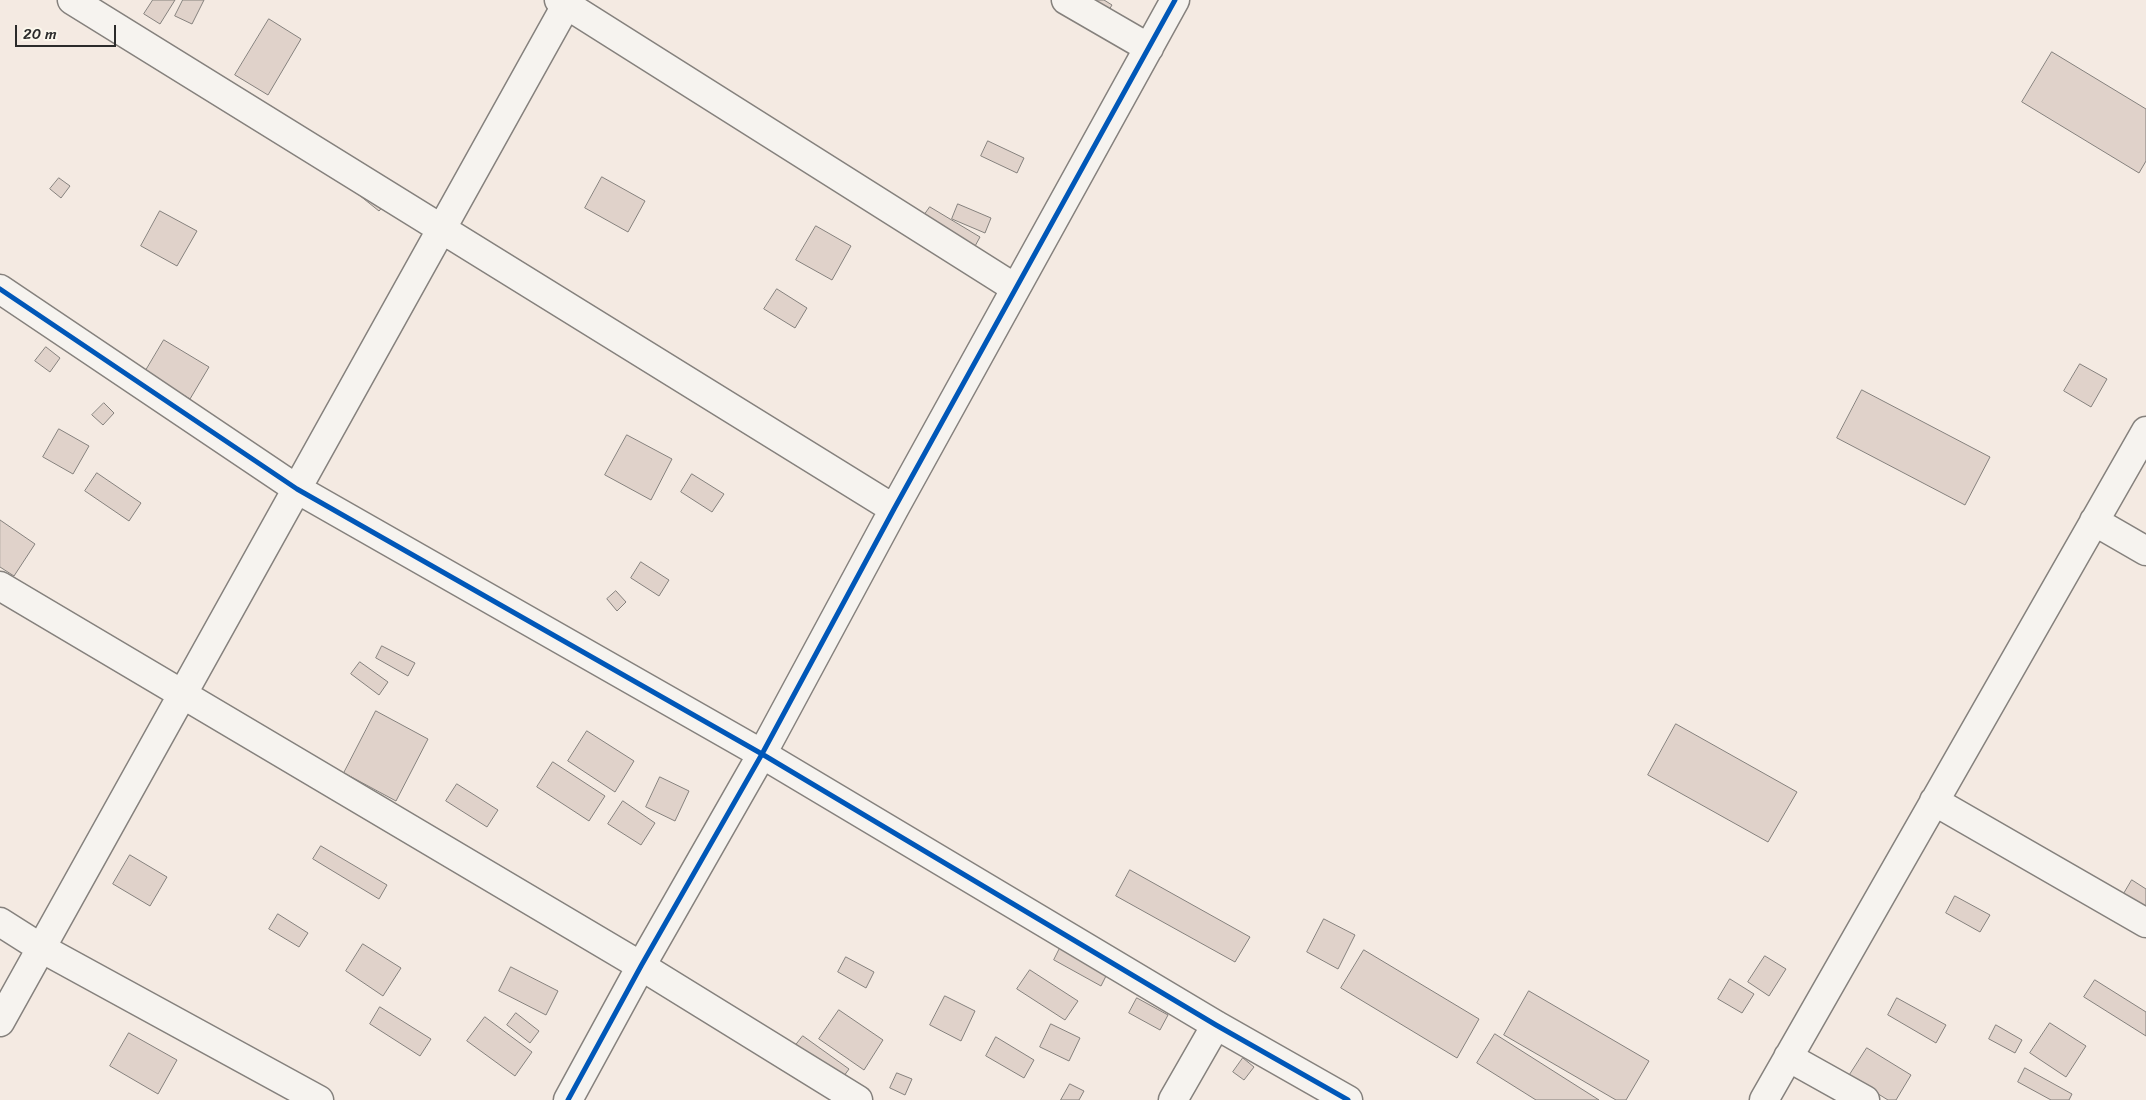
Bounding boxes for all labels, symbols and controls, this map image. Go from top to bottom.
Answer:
scale bar [18,15,119,47]
text: 20 m [23,21,57,47]

